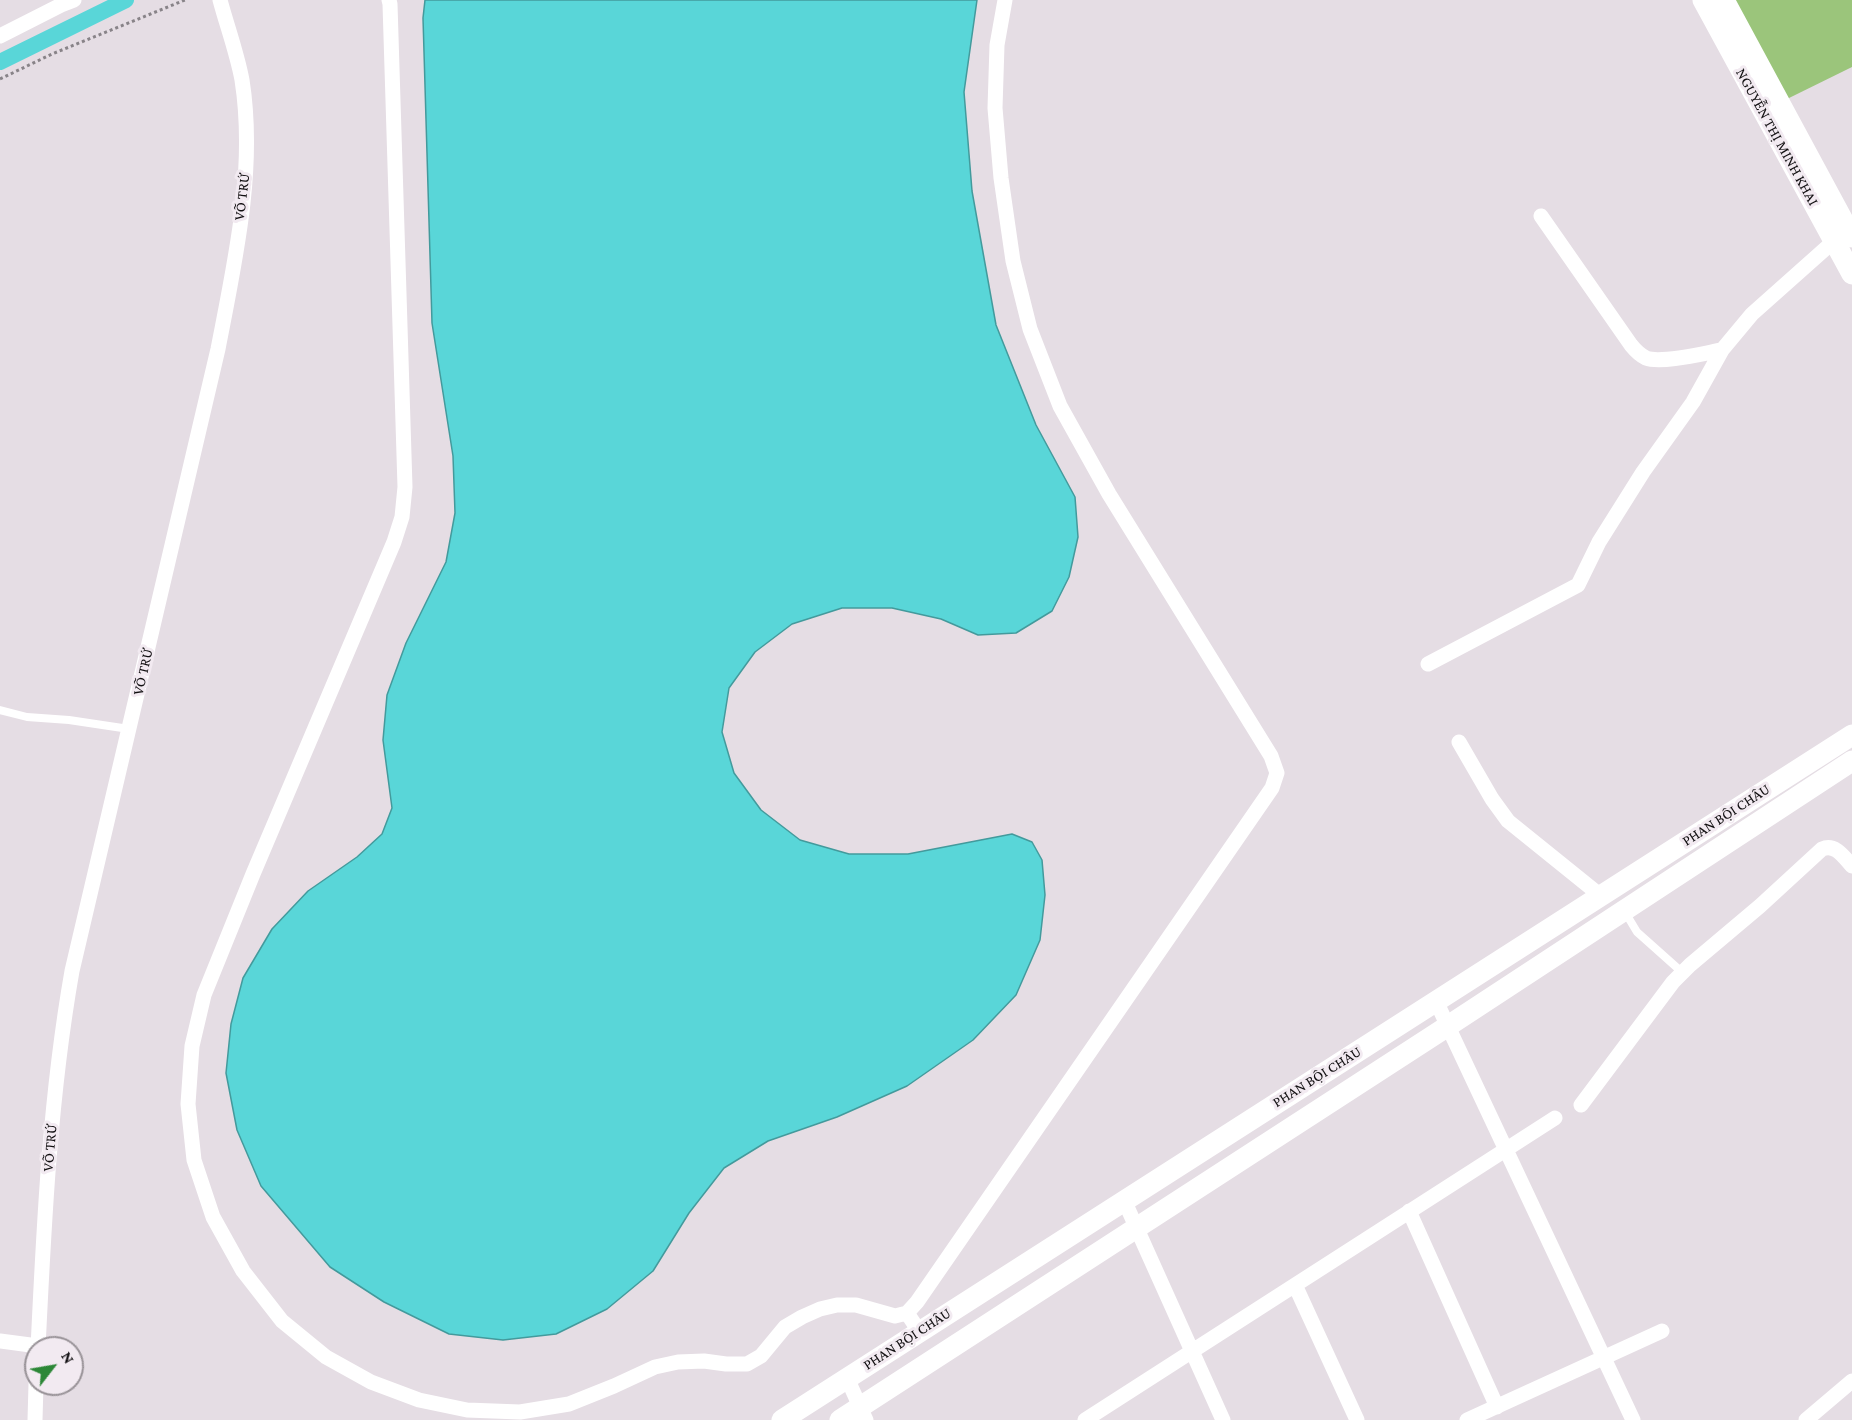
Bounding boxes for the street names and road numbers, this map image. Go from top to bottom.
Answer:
street label: NGUYỄN THỊ MINH KHAI [1732,65,1822,209]
street label: VÕ TRỨ [230,172,254,222]
street label: VÕ TRỨ [129,647,157,697]
street label: PHAN BỘI CHÂU [1679,780,1773,850]
street label: PHAN BỘI CHÂU [1269,1043,1365,1111]
street label: VÕ TRỨ [39,1124,61,1172]
street label: PHAN BỘI CHÂU [860,1304,954,1374]

